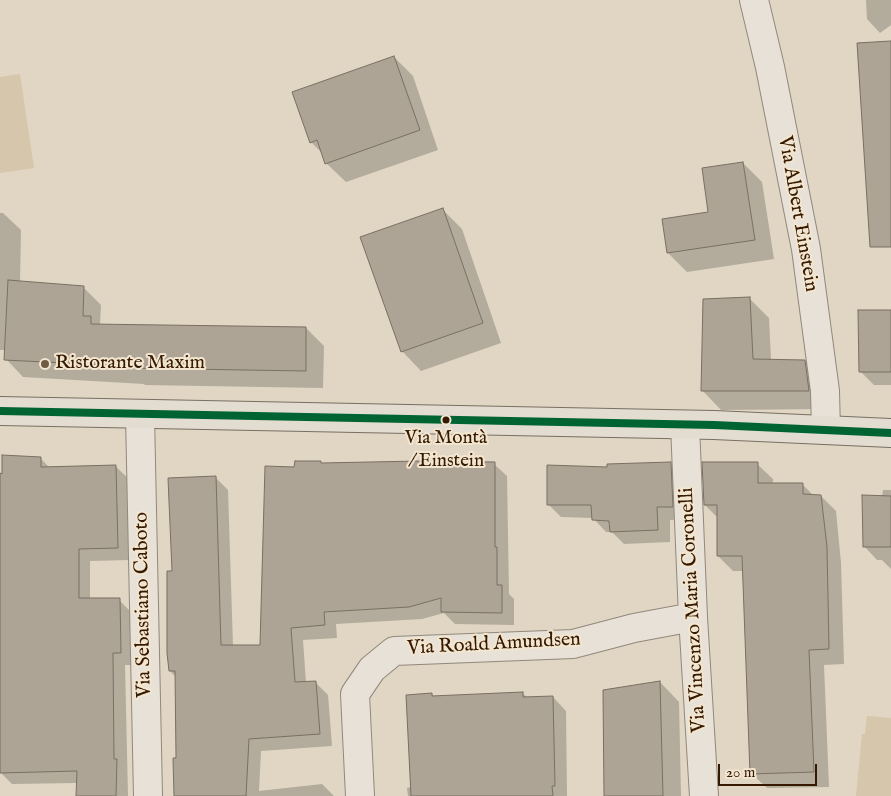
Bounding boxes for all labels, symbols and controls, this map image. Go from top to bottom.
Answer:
street label: Via Albert Einstein [771,134,823,294]
place label: Ristorante Maxim [55,352,205,376]
marker: Ristorante Maxim [39,358,51,370]
marker: Via Montà / Einstein [441,415,451,425]
place label: Via Montà / Einstein [405,428,487,472]
street label: Via Vincenzo Maria Coronelli [676,487,712,733]
street label: Via Sebastiano Caboto [130,512,158,698]
street label: Via Roald Amundsen [407,628,581,662]
scale bar [721,754,820,786]
text: 20 m [726,763,755,782]

